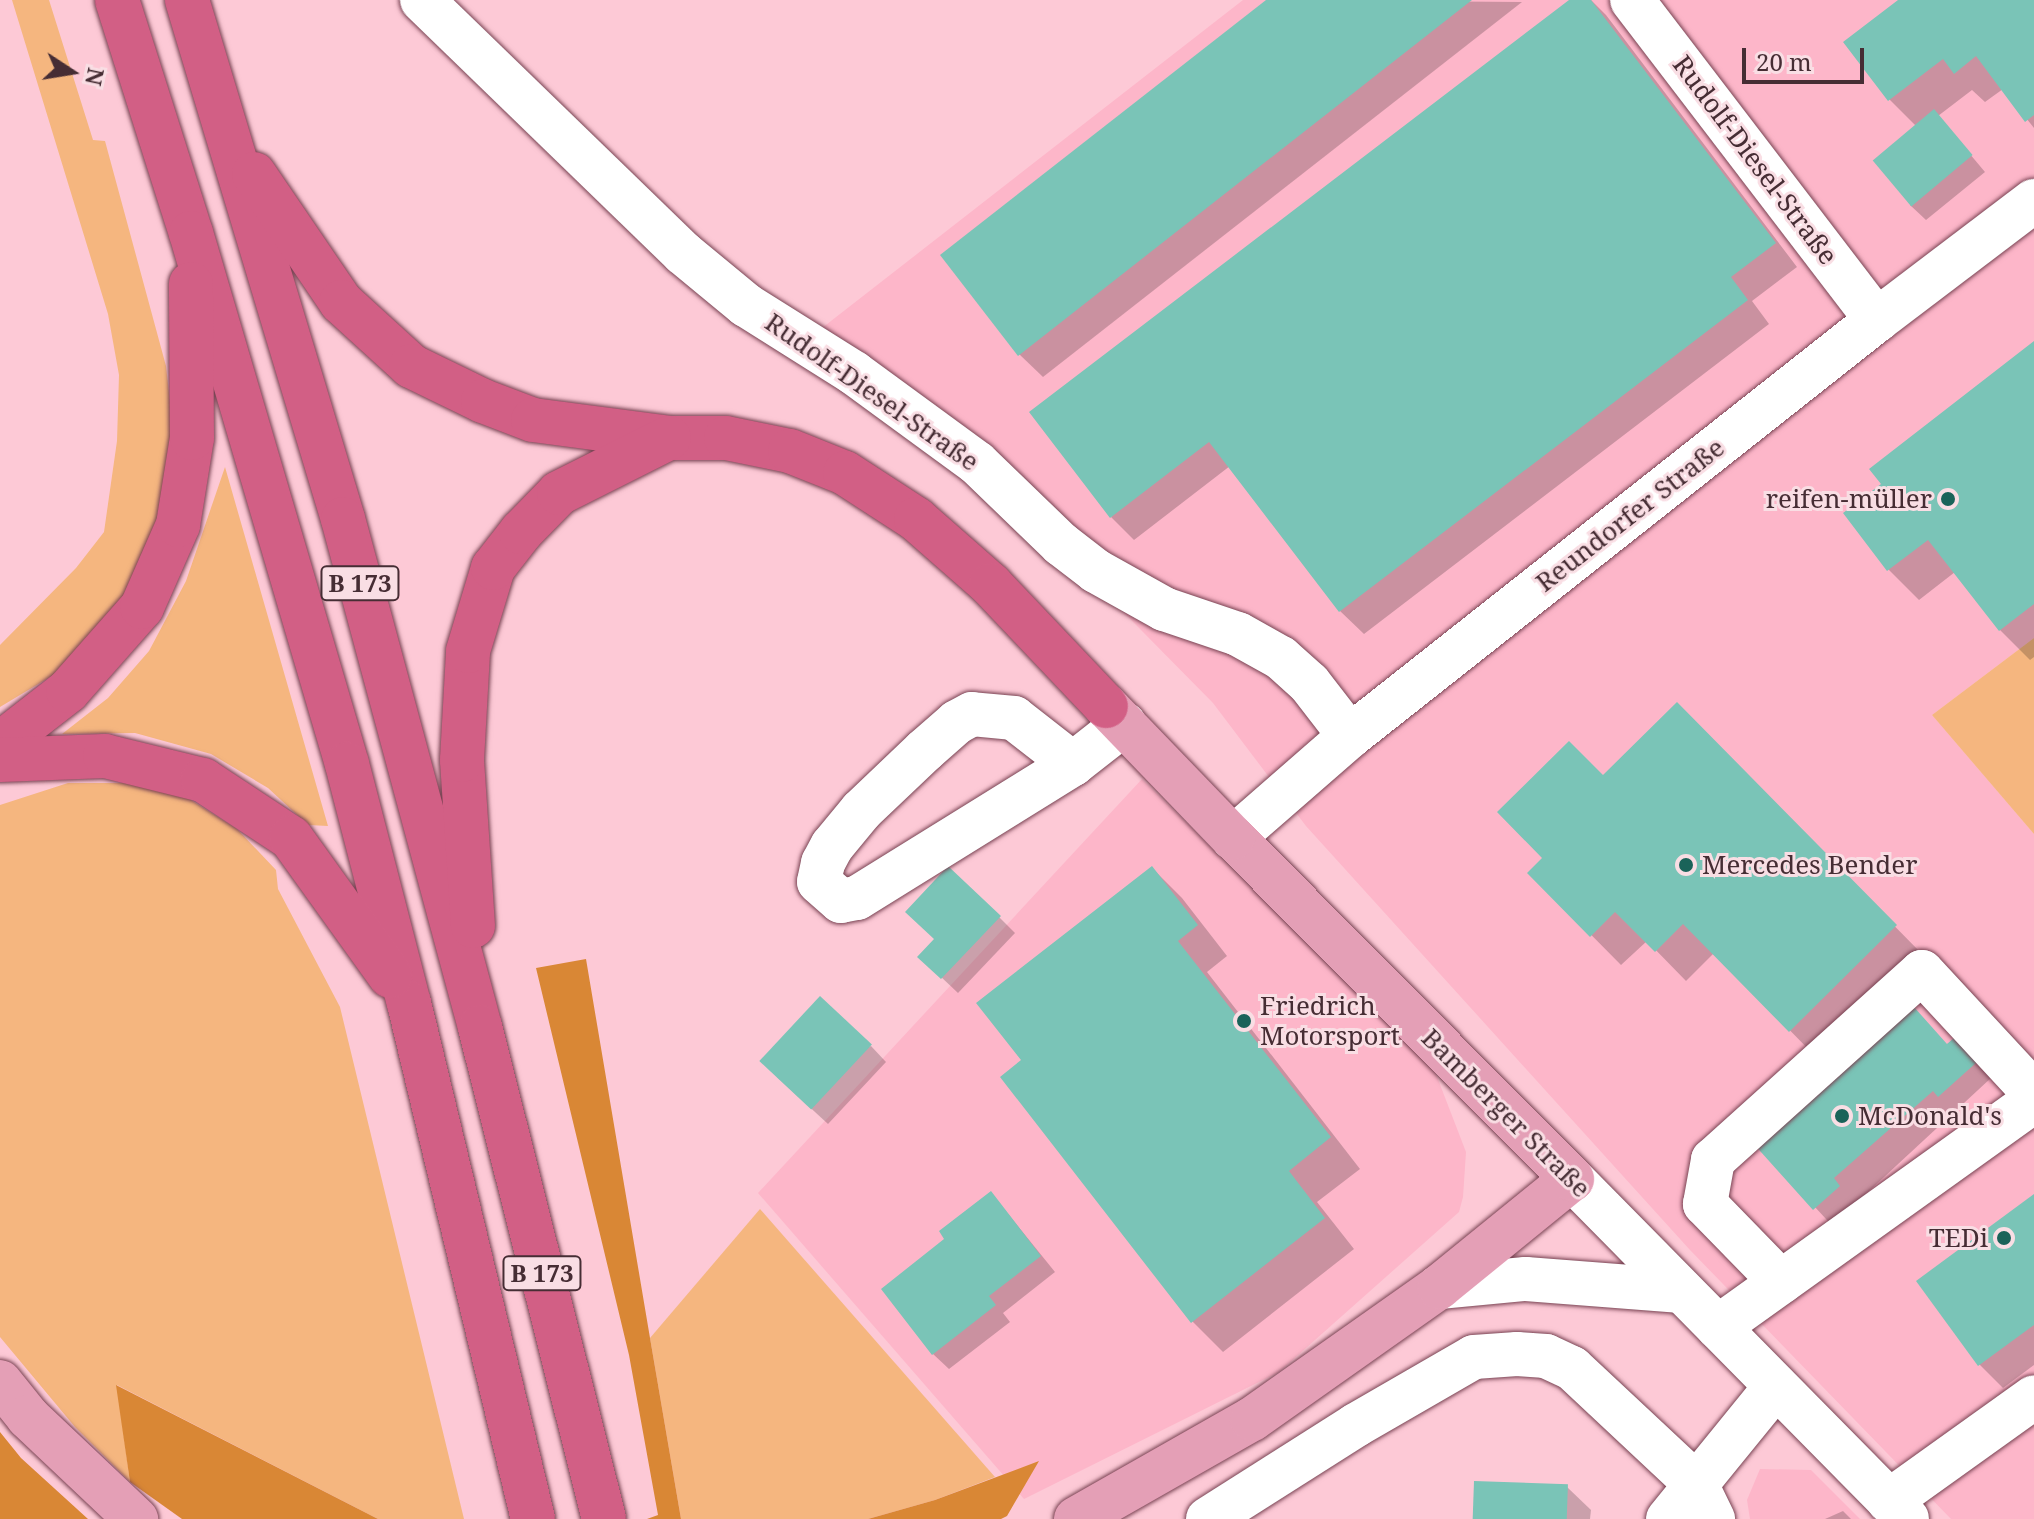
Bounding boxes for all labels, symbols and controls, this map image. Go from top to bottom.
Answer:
north arrow [32,32,112,112]
scale bar [1746,32,1868,82]
text: 20 m [1756,45,1812,78]
street label: Rudolf-Diesel-Straße [1666,49,1844,271]
text: N [79,65,112,89]
street label: Rudolf-Diesel-Straße [759,307,985,477]
street label: Reundorfer Straße [1530,432,1730,598]
place label: reifen-müller [1766,483,1932,515]
marker: reifen-müller [1939,490,1957,508]
road number: B 173 [320,563,400,603]
place label: Mercedes Bender [1702,849,1917,881]
marker: Mercedes Bender [1677,856,1695,874]
place label: Friedrich Motorsport [1260,990,1400,1052]
marker: Friedrich Motorsport [1235,1012,1253,1030]
street label: Bamberger Straße [1415,1022,1597,1204]
place label: McDonald's [1858,1100,2002,1132]
marker: McDonald's [1833,1107,1851,1125]
place label: TEDi [1929,1222,1988,1254]
marker: TEDi [1995,1229,2013,1247]
road number: B 173 [502,1253,582,1293]

